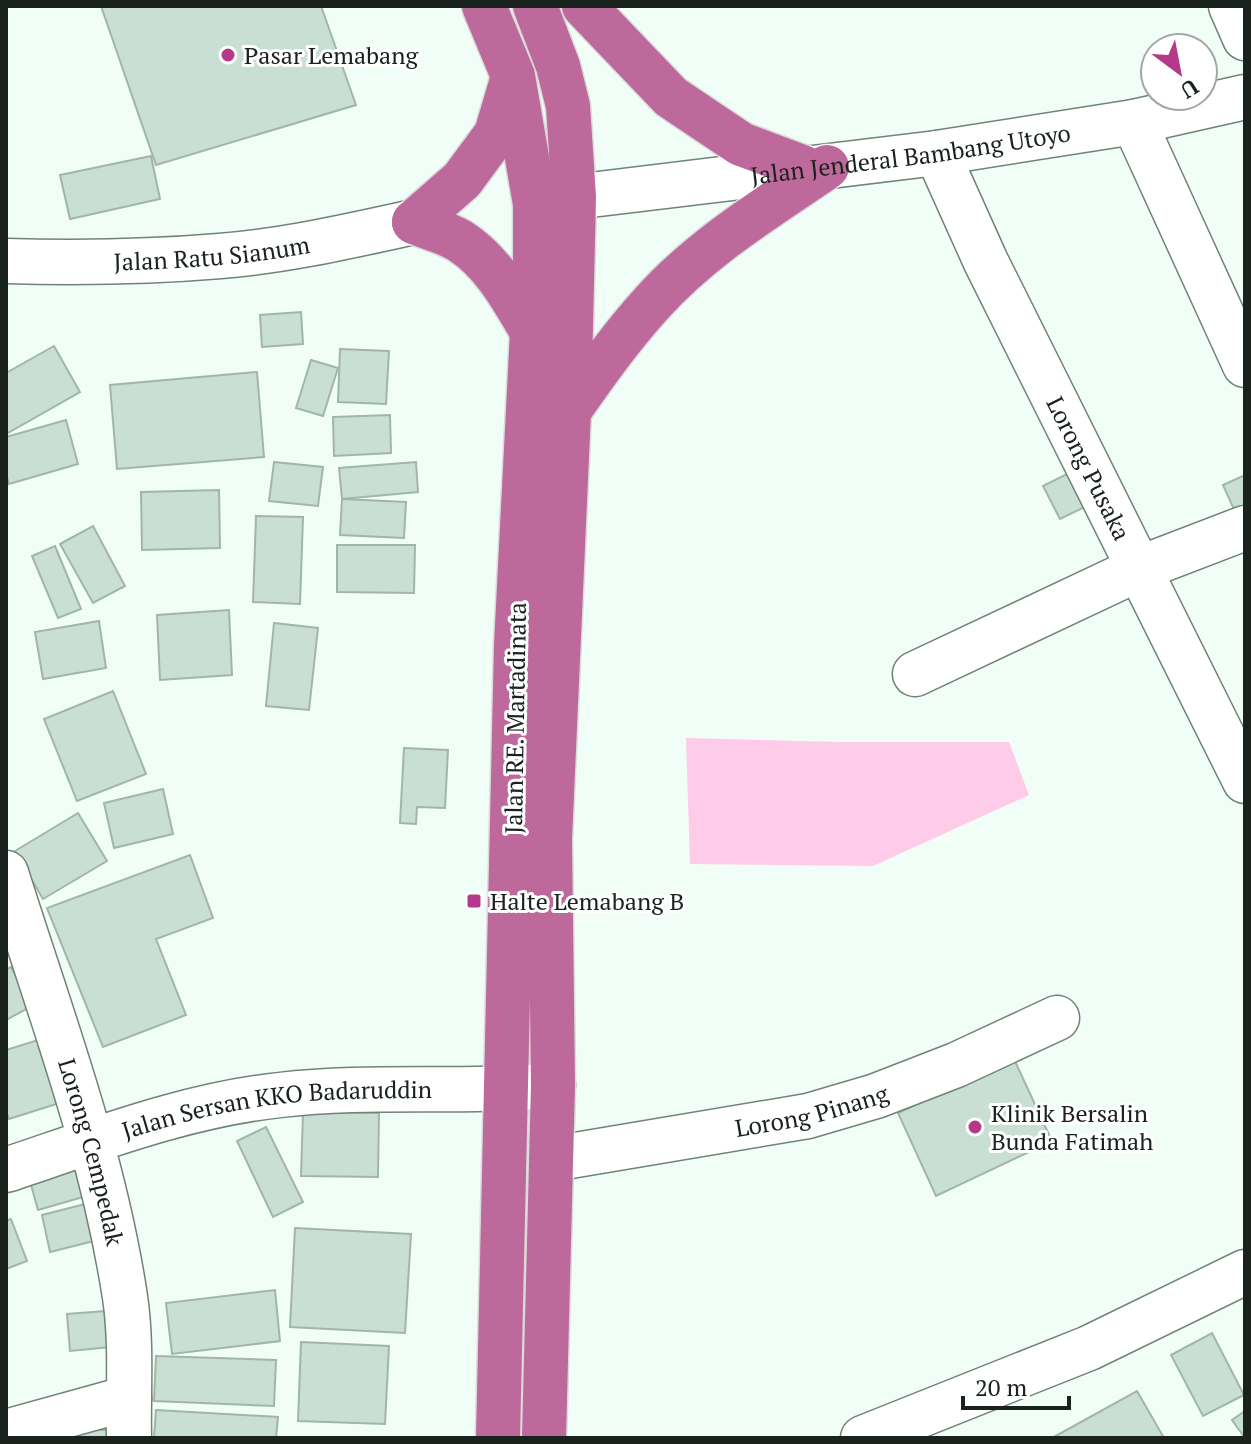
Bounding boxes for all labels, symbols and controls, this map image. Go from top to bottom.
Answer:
north arrow [1139,32,1219,112]
place label: Pasar Lemabang [244,39,418,71]
marker: Pasar Lemabang [219,46,237,64]
text: U [1175,73,1204,106]
street label: Jalan Jenderal Bambang Utoyo [749,116,1073,191]
street label: Jalan Ratu Sianum [113,228,312,277]
street label: Lorong Pusaka [1040,391,1138,546]
street label: Jalan RE. Martadinata [497,602,533,834]
place label: Halte Lemabang B [490,885,684,917]
marker: Halte Lemabang B [465,892,483,910]
street label: Lorong Cempedak [51,1054,132,1249]
street label: Jalan Sersan KKO Badaruddin [118,1073,432,1146]
street label: Lorong Pinang [733,1077,893,1144]
place label: Klinik Bersalin Bunda Fatimah [991,1097,1153,1157]
marker: Klinik Bersalin Bunda Fatimah [966,1118,984,1136]
scale bar [963,1360,1069,1410]
text: 20 m [975,1371,1027,1403]

